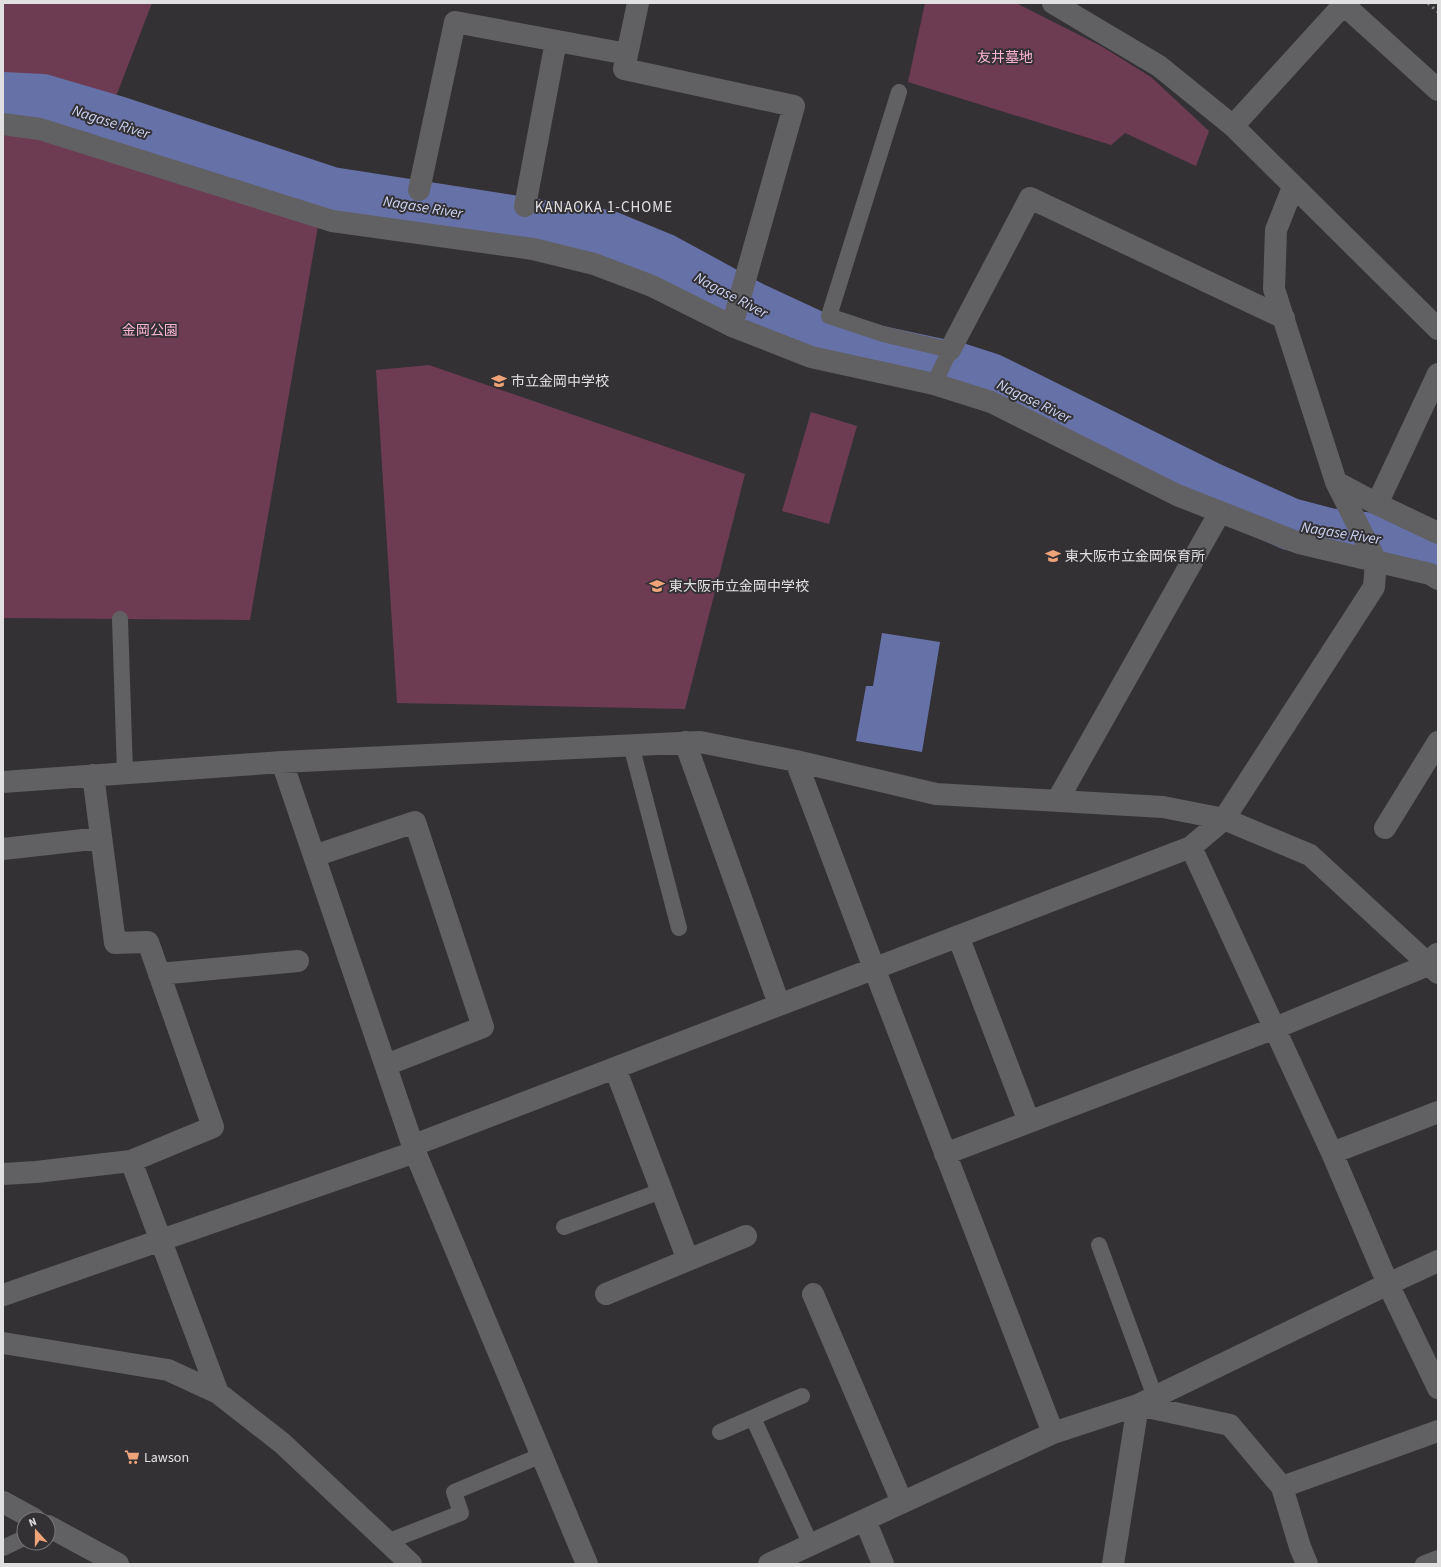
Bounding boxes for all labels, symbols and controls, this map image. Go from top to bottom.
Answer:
park label: 友井墓地 [977,48,1033,68]
water label: Nagase River [69,100,153,145]
water label: Nagase River [382,191,465,224]
district label: KANAOKA 1-CHOME [535,197,673,218]
water label: Nagase River [690,267,772,324]
park label: 金岡公園 [122,321,178,341]
school or university icon: 市立金岡中学校 [490,372,508,390]
place label: 市立金岡中学校 [511,372,609,392]
water label: Nagase River [993,374,1075,429]
water label: Nagase River [1300,517,1383,550]
school or university icon: 東大阪市立金岡保育所 [1044,547,1062,565]
place label: 東大阪市立金岡保育所 [1065,547,1205,567]
school or university icon: 東大阪市立金岡中学校 [648,577,666,595]
place label: 東大阪市立金岡中学校 [669,577,809,597]
supermarket icon: Lawson [123,1448,141,1466]
place label: Lawson [144,1448,189,1468]
north arrow [16,1511,56,1551]
text: N [26,1514,39,1530]

